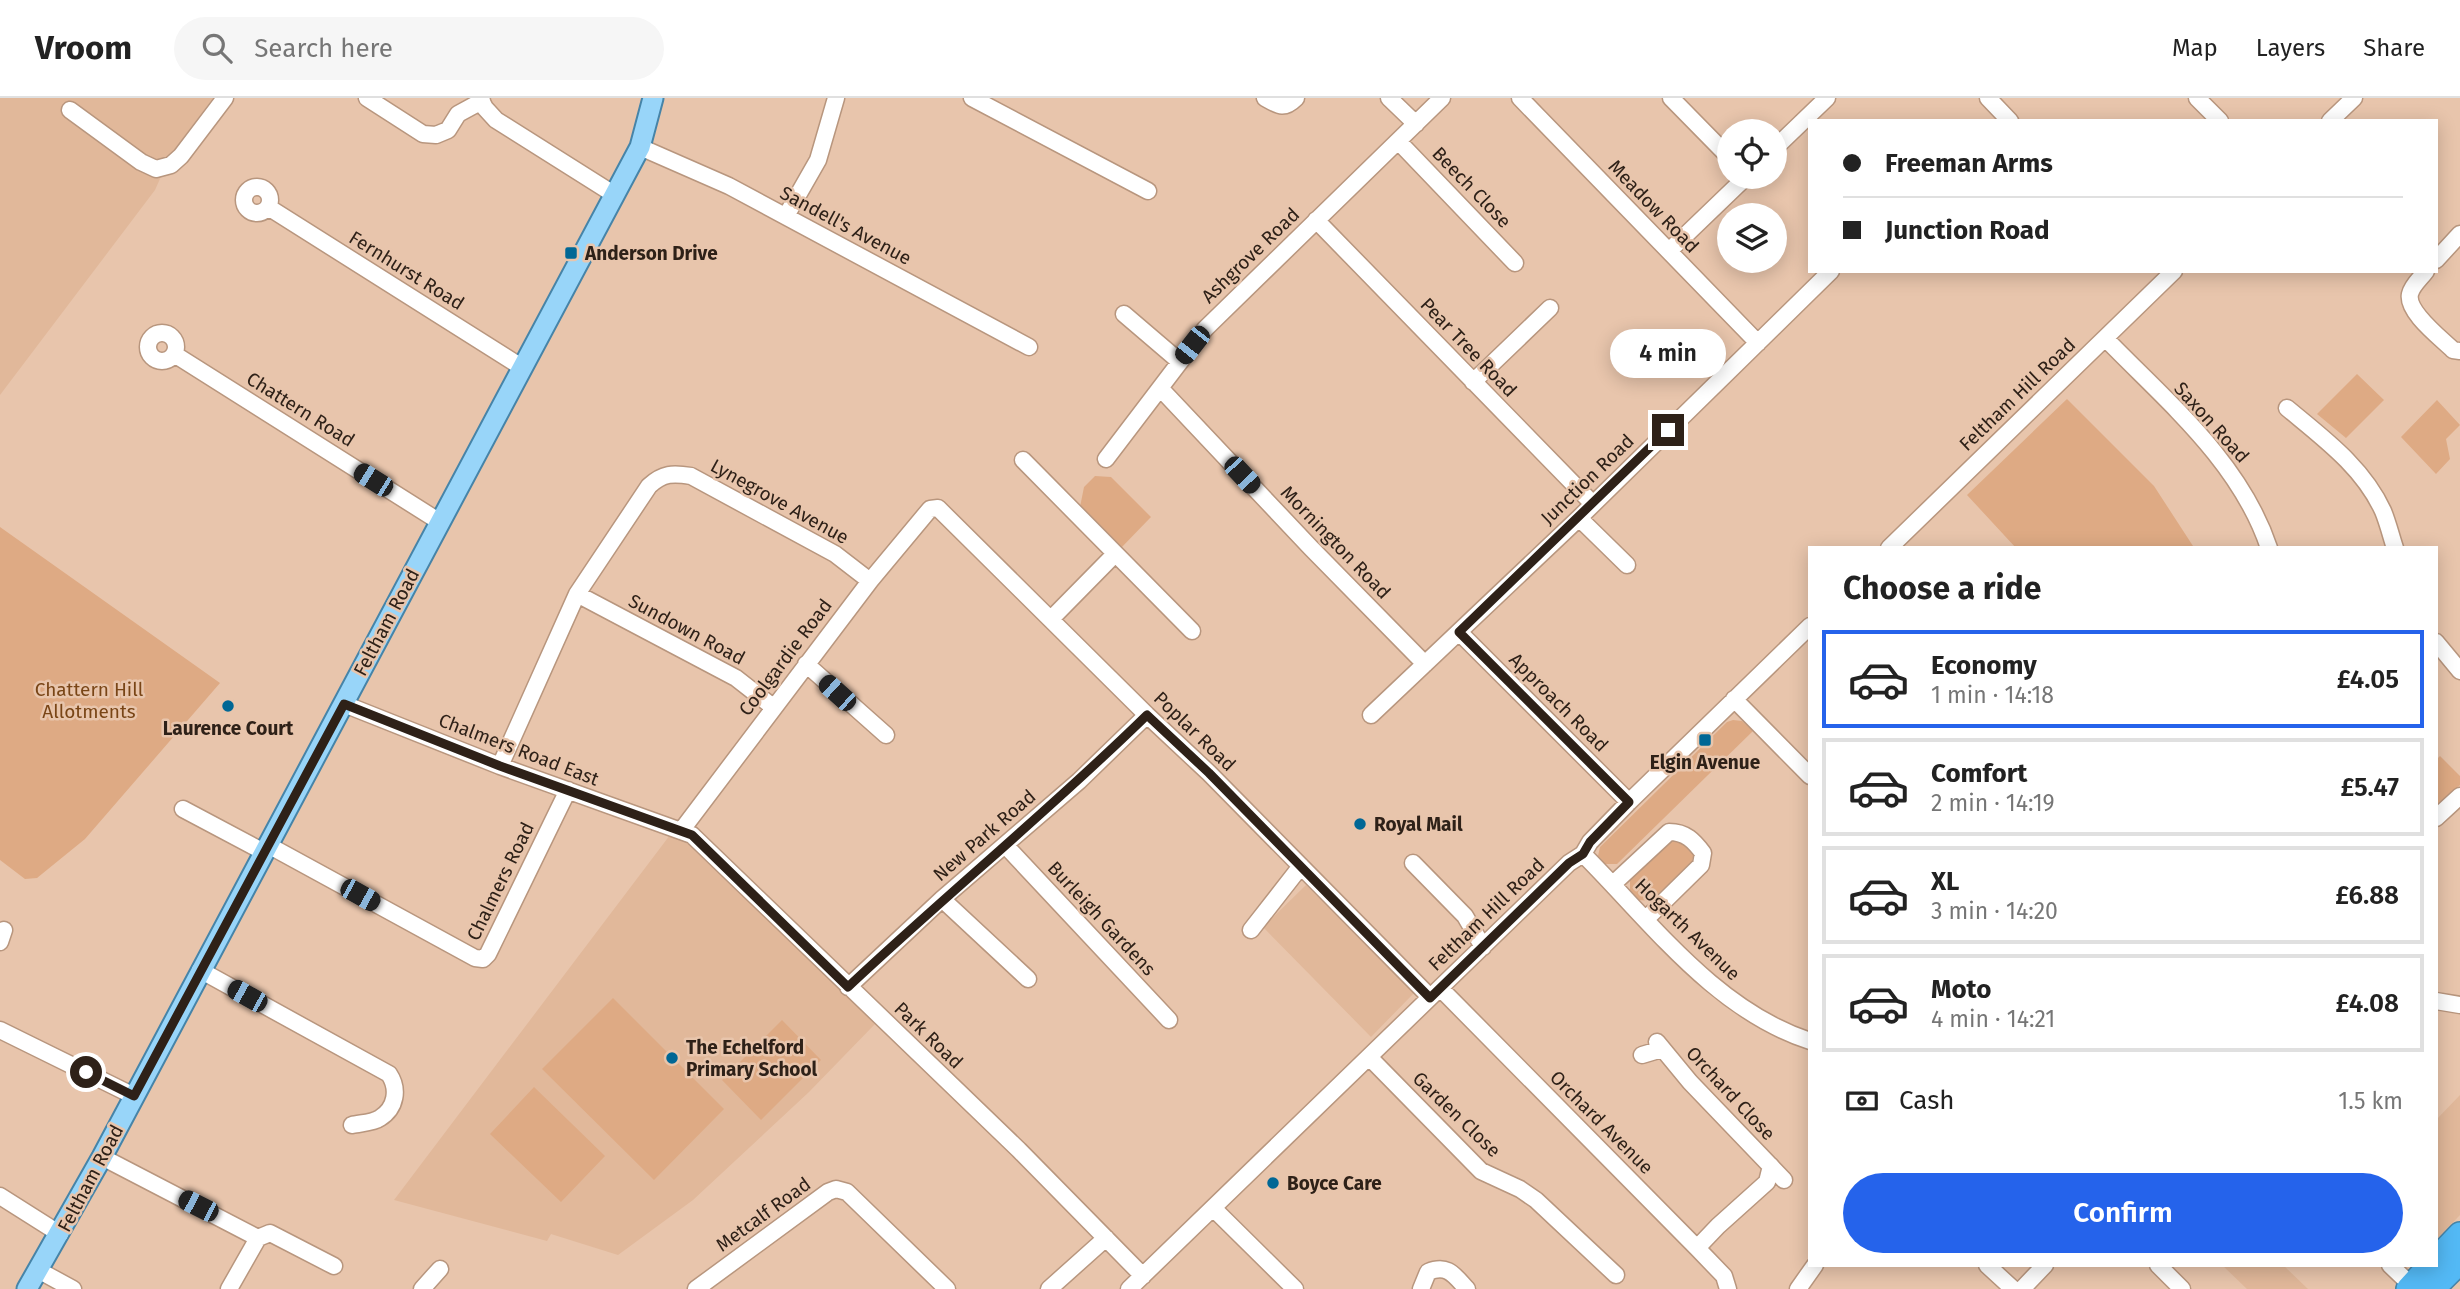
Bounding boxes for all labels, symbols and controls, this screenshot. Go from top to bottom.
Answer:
search box [174,17,664,80]
text: Vroom [35,28,132,68]
icon: search [198,29,236,67]
text: Search here [254,33,393,64]
text: Map [2172,34,2218,62]
text: Layers [2256,34,2325,62]
text: Share [2363,34,2425,62]
map controls [1717,119,1787,273]
button: locate [1717,119,1787,189]
street label: Beech Close [1427,142,1516,233]
text: Freeman Arms [1885,148,2053,179]
street label: Meadow Road [1604,155,1704,258]
street label: Sandell's Avenue [776,181,915,270]
street label: Ashgrove Road [1197,203,1304,308]
button: layers [1717,203,1787,273]
text: Junction Road [1885,215,2050,246]
street label: Fernhurst Road [345,226,469,315]
place label: Anderson Drive [584,242,718,265]
marker: Anderson Drive [563,245,579,261]
street label: Pear Tree Road [1416,293,1522,402]
car [1171,322,1214,368]
callout: 4 min [1610,328,1726,378]
street label: Feltham Hill Road [1955,333,2080,456]
text: 4 min [1639,339,1697,367]
street label: Chattern Road [242,367,359,452]
street label: Saxon Road [2169,377,2254,467]
route end [1652,414,1684,446]
street label: Junction Road [1536,429,1639,529]
car [1220,452,1265,498]
street label: Lynegrove Avenue [707,454,853,549]
car [350,460,397,500]
street label: Mornington Road [1276,481,1395,604]
street label: Feltham Road [349,565,424,680]
text: Choose a ride [1843,569,2041,607]
street label: Sundown Road [625,589,749,670]
street label: Coolgardie Road [734,594,837,720]
street label: Approach Road [1504,648,1613,757]
icon: car [1847,648,1910,711]
text: Economy [1931,650,2037,681]
text: £4.05 [2337,664,2399,695]
car [815,671,860,715]
park label: Chattern Hill Allotments [35,678,144,723]
text: 1 min · 14:18 [1931,681,2054,709]
street label: Poplar Road [1149,687,1240,776]
marker: Laurence Court [220,698,236,714]
street label: Chalmers Road East [436,708,602,791]
place label: Laurence Court [163,717,294,740]
marker: Elgin Avenue [1697,732,1713,748]
place label: Elgin Avenue [1650,751,1760,774]
icon: car [1847,756,1910,819]
text: Comfort [1931,758,2027,789]
text: £5.47 [2340,772,2399,803]
street label: New Park Road [928,785,1040,886]
text: 2 min · 14:19 [1931,789,2055,817]
place label: Royal Mail [1374,813,1463,836]
marker: Royal Mail [1352,816,1368,832]
street label: Chalmers Road [462,818,539,944]
street label: Feltham Hill Road [1424,853,1549,976]
street label: Burleigh Gardens [1043,856,1161,980]
icon: car [1847,864,1910,927]
text: XL [1931,866,1959,897]
street label: Hogarth Avenue [1630,873,1745,985]
car [337,876,384,914]
text: £6.88 [2335,880,2399,911]
text: 3 min · 14:20 [1931,897,2058,925]
icon: car [1847,972,1910,1035]
text: Moto [1931,974,1991,1005]
car [224,977,271,1015]
text: £4.08 [2336,988,2399,1019]
street label: Park Road [890,997,968,1074]
text: 4 min · 14:21 [1931,1005,2055,1033]
place label: The Echelford Primary School [686,1036,818,1081]
street label: Orchard Close [1681,1042,1780,1145]
marker: The Echelford Primary School [664,1050,680,1066]
route start [70,1056,102,1088]
street label: Orchard Avenue [1545,1066,1658,1179]
street label: Garden Close [1408,1067,1505,1162]
icon: cash [1843,1082,1881,1120]
text: Cash [1899,1085,1955,1116]
text: 1.5 km [2338,1087,2403,1115]
street label: Feltham Road [53,1121,128,1236]
street label: Metcalf Road [711,1172,815,1256]
place label: Boyce Care [1287,1172,1382,1195]
button: Confirm [1843,1173,2403,1253]
marker: Boyce Care [1265,1175,1281,1191]
car [175,1187,222,1225]

